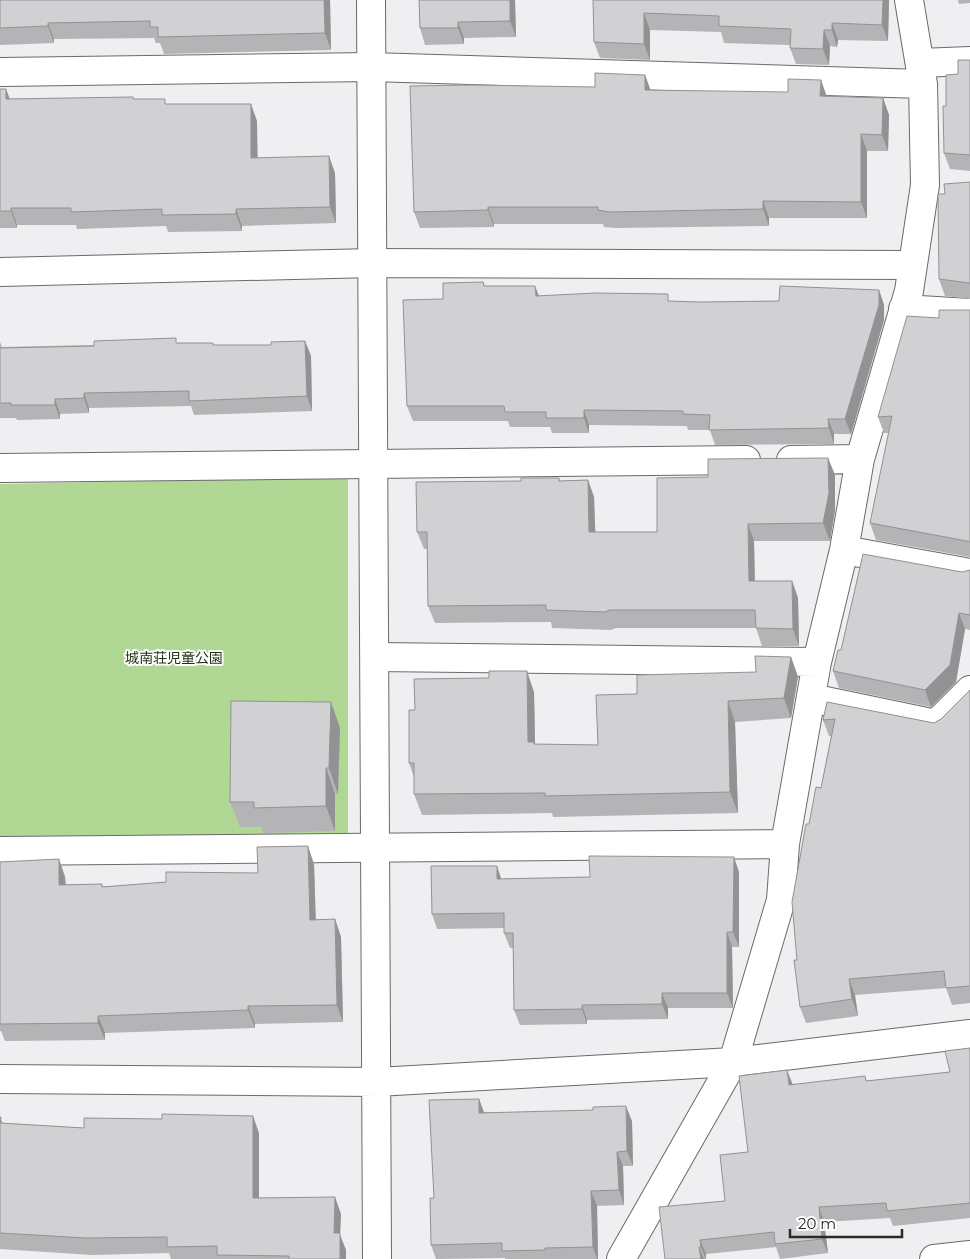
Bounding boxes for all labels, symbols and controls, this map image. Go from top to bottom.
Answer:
park label: 城南荘児童公園 [125,649,223,667]
scale bar [790,1206,902,1238]
text: 20 m [798,1214,836,1233]

